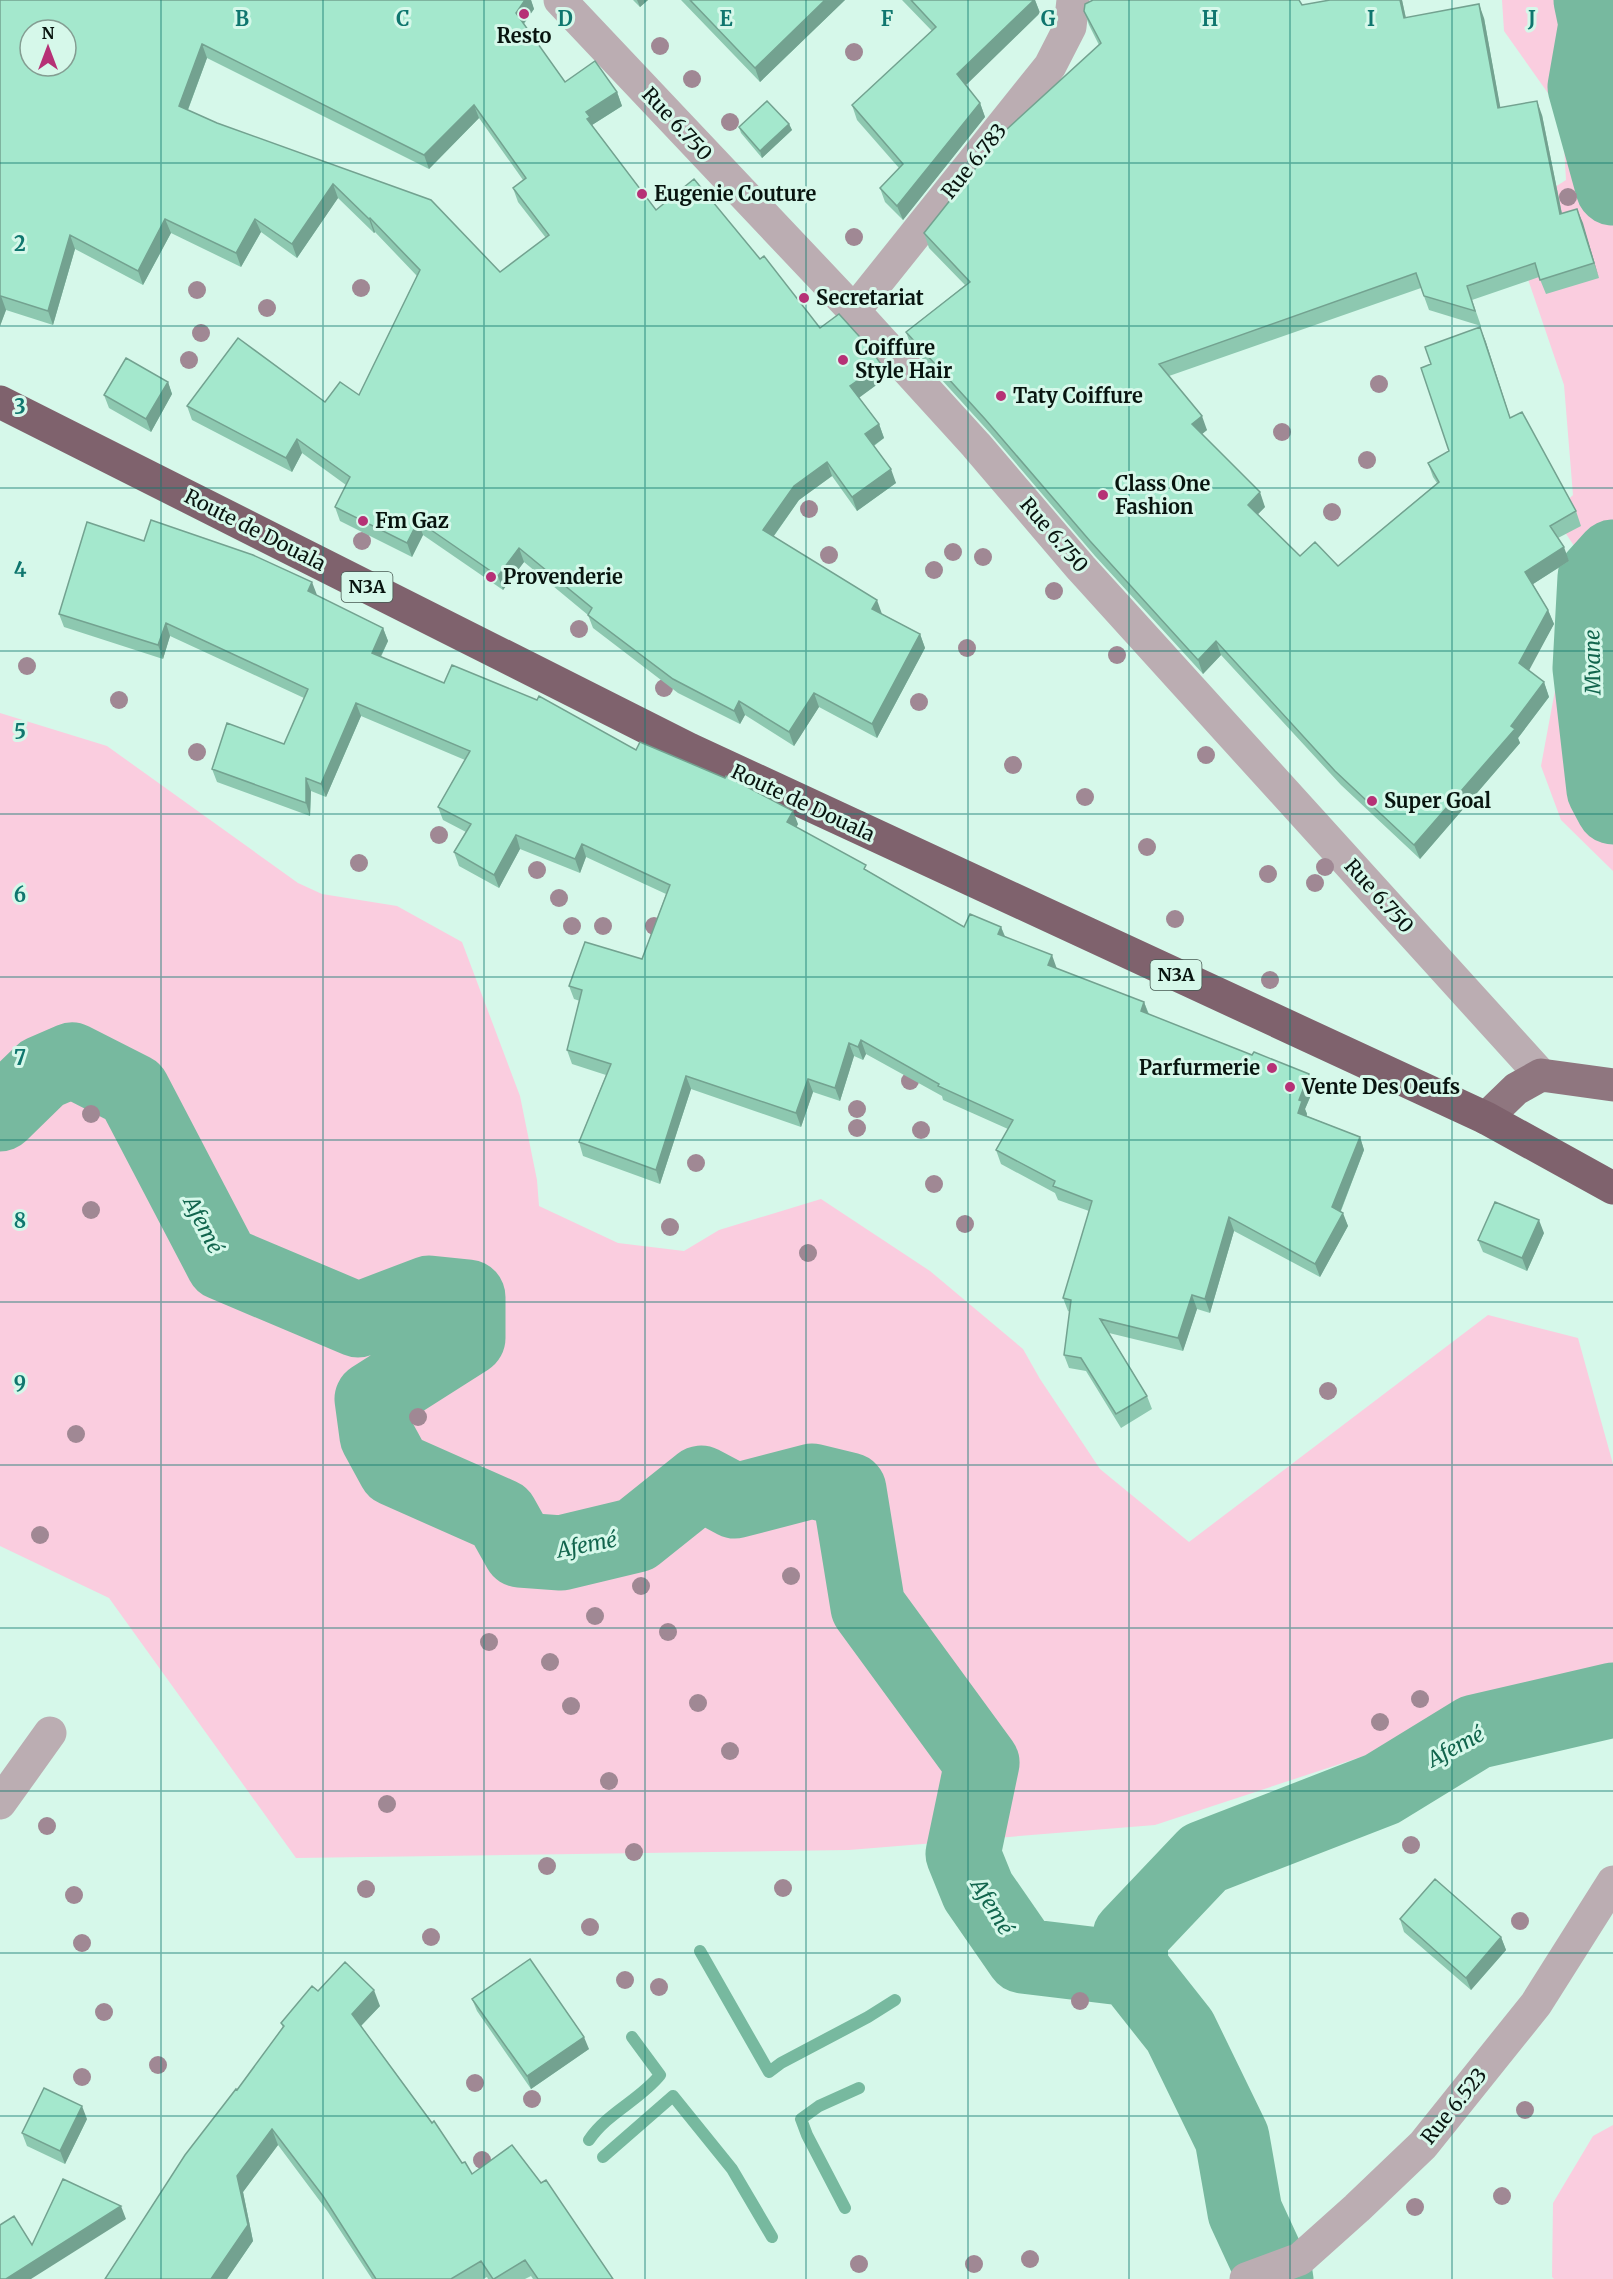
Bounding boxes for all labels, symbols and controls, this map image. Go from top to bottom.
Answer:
text: B [235,6,249,31]
text: C [396,6,410,31]
text: D [557,6,573,31]
text: E [719,6,733,31]
text: F [881,6,894,31]
text: G [1041,6,1056,31]
text: H [1202,6,1218,31]
text: I [1367,6,1375,31]
text: J [1527,6,1536,31]
marker: Resto [517,7,531,21]
north arrow [18,18,78,78]
text: N [42,23,55,43]
place label: Resto [496,23,552,48]
street label: Rue 6.750 [637,82,718,166]
street label: Rue 6.783 [936,118,1012,203]
place label: Eugenie Couture [654,181,816,206]
marker: Eugenie Couture [635,187,649,201]
text: 2 [14,231,26,256]
place label: Secretariat [816,285,924,310]
marker: Secretariat [797,291,811,305]
place label: Coiffure Style Hair [855,335,952,383]
marker: Coiffure Style Hair [836,353,850,367]
place label: Taty Coiffure [1013,383,1143,408]
marker: Taty Coiffure [994,389,1008,403]
text: 3 [14,394,26,419]
place label: Class One Fashion [1115,471,1210,519]
street label: Route de Douala [180,483,330,576]
marker: Class One Fashion [1096,488,1110,502]
street label: Rue 6.750 [1015,492,1094,577]
place label: Fm Gaz [375,508,449,533]
marker: Fm Gaz [356,514,370,528]
text: 4 [14,557,27,582]
place label: Provenderie [503,564,623,589]
marker: Provenderie [484,570,498,584]
road number: N3A [342,572,392,602]
water label: Mvane [1578,629,1607,696]
text: 5 [14,719,26,744]
street label: Route de Douala [728,758,879,847]
place label: Super Goal [1384,788,1492,813]
marker: Super Goal [1365,794,1379,808]
street label: Rue 6.750 [1339,853,1419,938]
text: 6 [14,882,26,907]
road number: N3A [1150,960,1202,990]
text: 7 [14,1045,26,1070]
place label: Parfurmerie [1139,1055,1260,1080]
marker: Parfurmerie [1265,1061,1279,1075]
place label: Vente Des Oeufs [1301,1074,1460,1099]
marker: Vente Des Oeufs [1283,1080,1297,1094]
water label: Afemé [177,1190,229,1258]
text: 8 [14,1208,26,1233]
text: 9 [14,1371,26,1396]
water label: Afemé [553,1525,620,1564]
water label: Afemé [1421,1720,1489,1774]
water label: Afemé [964,1872,1020,1940]
street label: Rue 6.523 [1415,2062,1492,2149]

